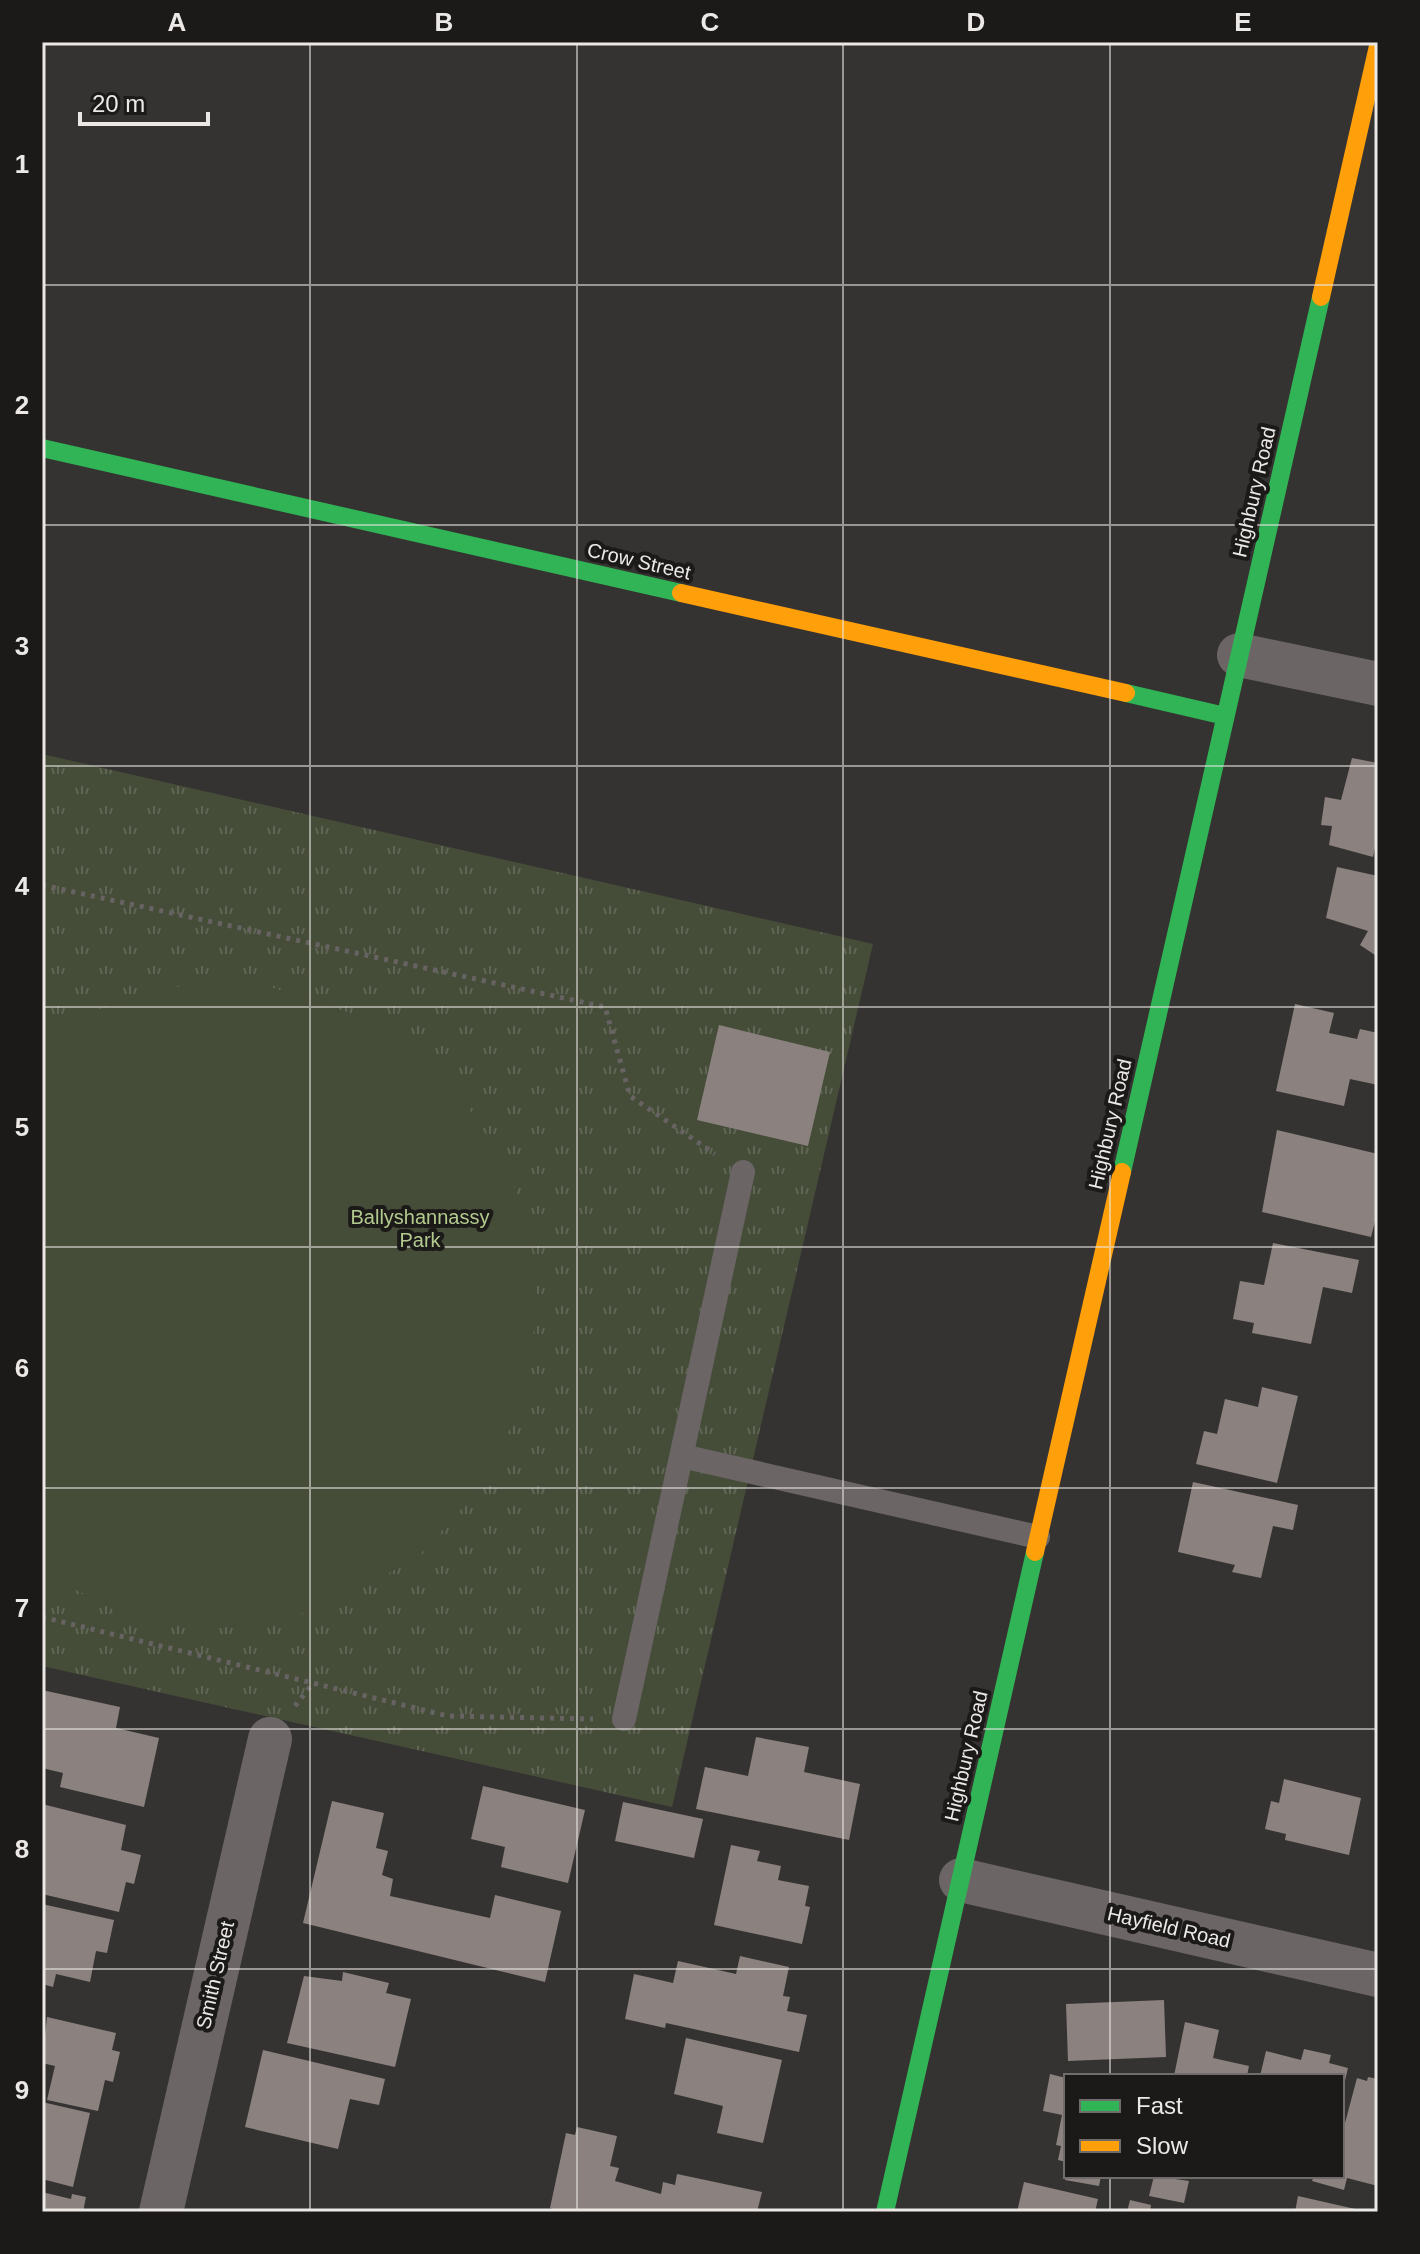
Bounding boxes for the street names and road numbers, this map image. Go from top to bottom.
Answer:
street label: Highbury Road [1228,425,1280,559]
street label: Crow Street [585,538,693,584]
street label: Highbury Road [1084,1057,1136,1191]
street label: Highbury Road [940,1689,992,1823]
street label: Hayfield Road [1105,1902,1233,1952]
street label: Smith Street [192,1918,238,2031]

